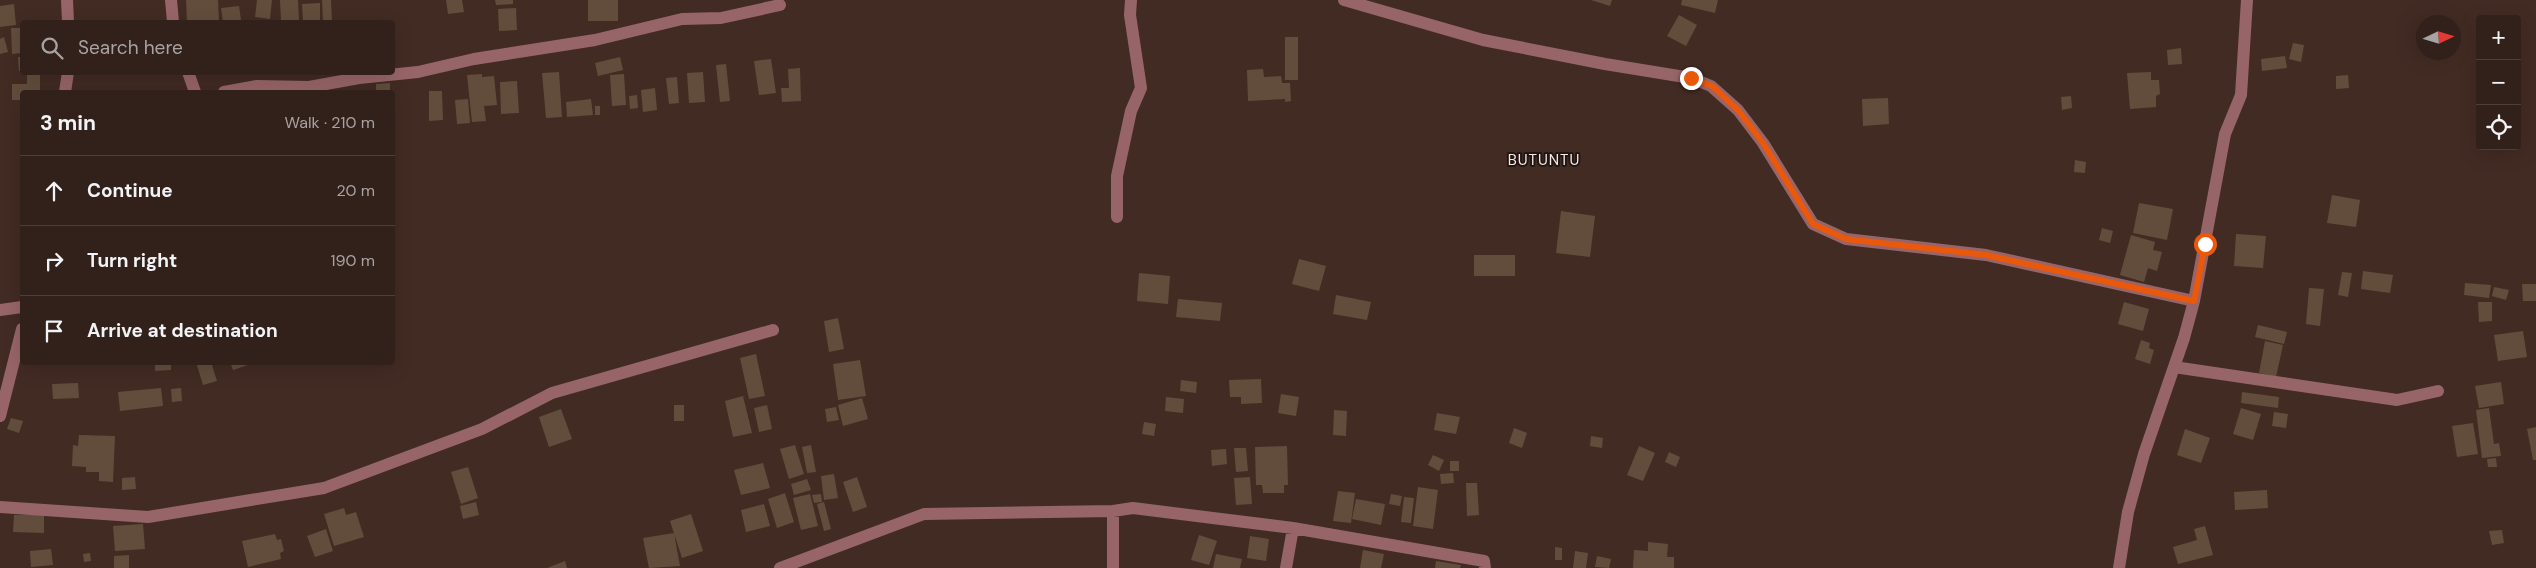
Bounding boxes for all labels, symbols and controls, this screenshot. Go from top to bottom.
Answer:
north arrow [2416,15,2461,60]
map controls [2476,15,2521,150]
button: + [2476,15,2521,60]
search box [20,20,395,75]
icon: search [38,34,66,62]
text: Search here [78,35,183,60]
button: − [2476,60,2521,105]
route end [1680,67,1703,90]
button: locate [2476,105,2521,150]
text: 3 min [40,109,96,137]
text: Walk · 210 m [285,112,375,133]
district label: BUTUNTU [1508,150,1580,170]
icon: ahead [40,177,68,205]
text: Continue [87,178,173,203]
text: 20 m [336,180,375,201]
route start [2194,233,2217,256]
icon: right [40,247,68,275]
text: Turn right [87,248,177,273]
text: 190 m [331,250,375,271]
icon: arrive [40,317,68,345]
text: Arrive at destination [87,318,278,343]

